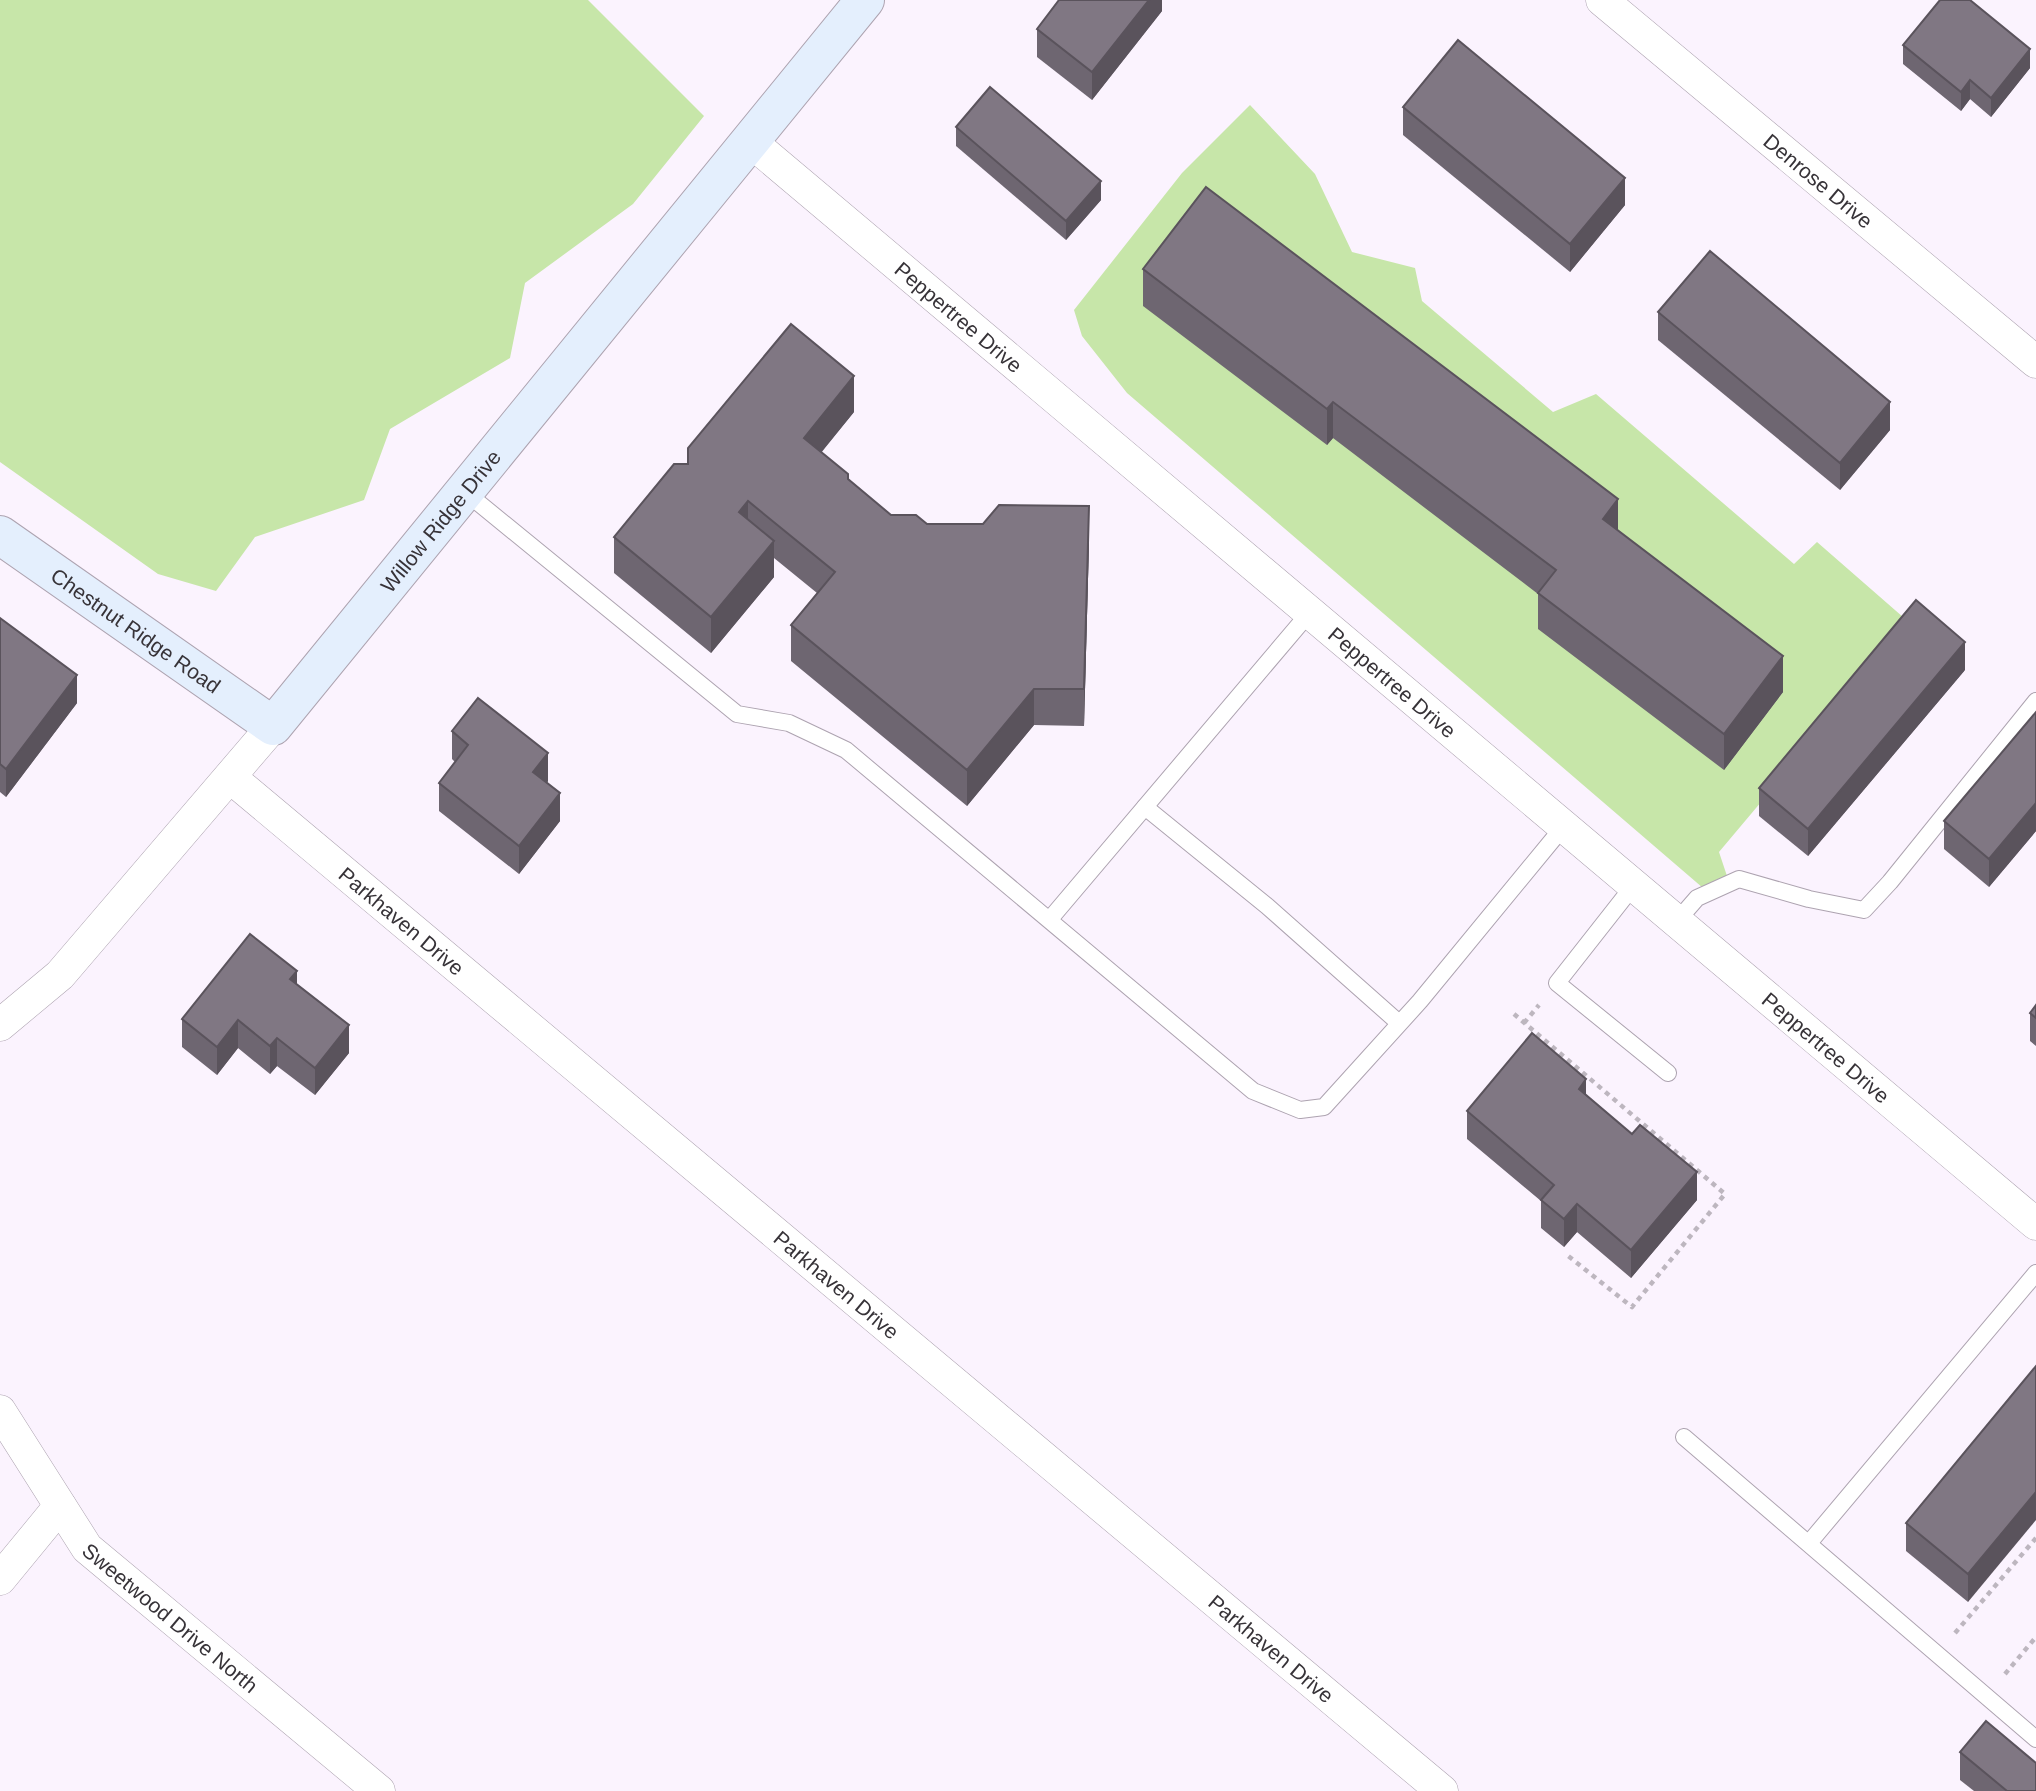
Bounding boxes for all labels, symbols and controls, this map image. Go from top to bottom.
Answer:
street label: Denrose Drive [1760,129,1877,232]
street label: Peppertree Drive [891,257,1027,377]
street label: Willow Ridge Drive [376,445,505,596]
street label: Chestnut Ridge Road [47,563,225,697]
street label: Peppertree Drive [1324,622,1461,742]
street label: Parkhaven Drive [335,862,469,979]
street label: Peppertree Drive [1758,987,1894,1107]
street label: Parkhaven Drive [770,1226,904,1343]
street label: Sweetwood Drive North [78,1538,263,1697]
street label: Parkhaven Drive [1205,1590,1338,1707]

